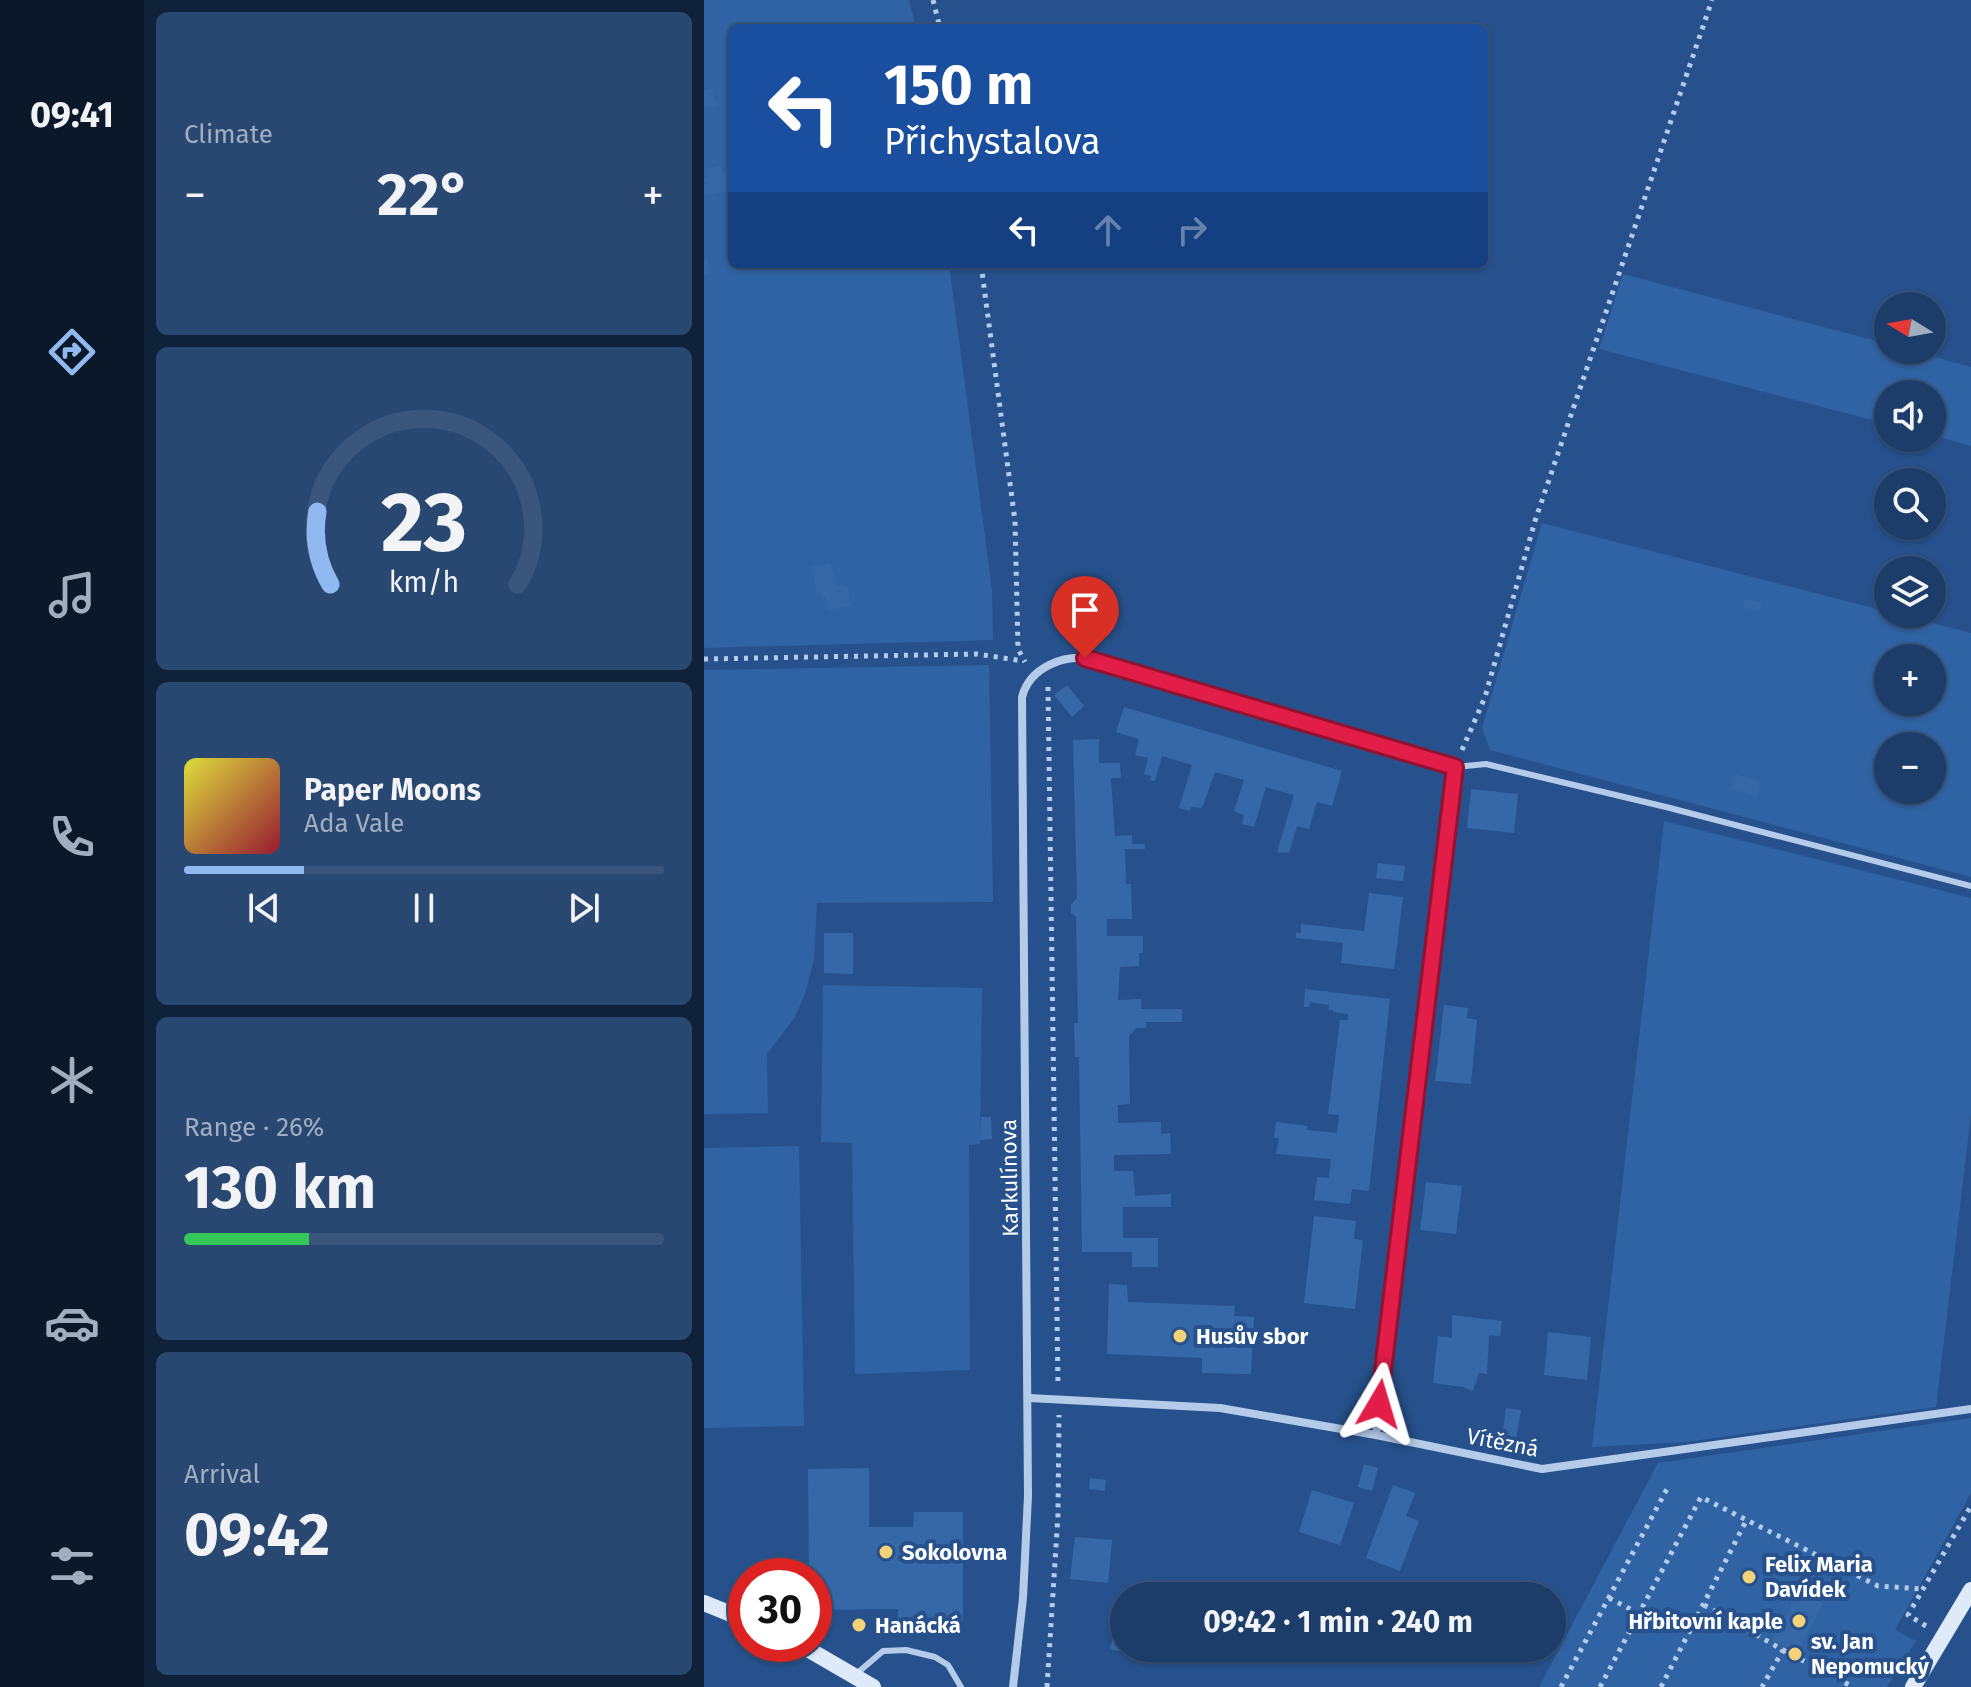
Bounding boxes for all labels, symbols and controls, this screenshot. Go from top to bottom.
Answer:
text: 150 m [884,52,1033,119]
icon: left [752,56,856,160]
text: 09:41 [30,93,114,137]
text: Climate [184,119,273,150]
text: Přichystalova [884,120,1101,164]
text: 22° [377,159,471,231]
text: − [184,169,206,222]
text: + [642,169,664,222]
icon: left [1002,208,1046,252]
icon: ahead [1086,208,1130,252]
icon: right [1170,208,1214,252]
north arrow [1874,292,1946,364]
map controls [1874,292,1946,804]
icon: directions [44,324,100,380]
button: sound [1874,380,1946,452]
button: search [1874,468,1946,540]
text: 23 [381,472,467,572]
button: layers [1874,556,1946,628]
text: km/h [389,565,459,600]
icon: music [44,567,100,623]
pin [1051,576,1119,658]
icon: arrive [1063,588,1107,632]
button: + [1874,644,1946,716]
button: − [1874,732,1946,804]
text: Paper Moons [304,772,481,808]
text: Ada Vale [304,808,404,839]
icon: phone [44,809,100,865]
icon: previous [242,886,286,930]
icon: pause [402,886,446,930]
icon: next [562,886,606,930]
icon: climate [44,1052,100,1108]
text: Range · 26% [184,1112,324,1143]
street label: Karkulínova [995,1119,1024,1237]
text: 130 km [184,1152,376,1224]
icon: car [44,1295,100,1351]
place label: Husův sbor [1196,1323,1309,1350]
marker: Husův sbor [1171,1327,1189,1345]
position arrow [1337,1362,1421,1446]
street label: Vítězná [1465,1422,1541,1463]
text: Arrival [184,1459,260,1490]
text: 09:42 [184,1499,330,1571]
icon: filters [44,1538,100,1594]
place label: Sokolovna [902,1539,1007,1566]
marker: Sokolovna [877,1543,895,1561]
place label: Felix Maria Davídek [1765,1551,1873,1603]
speed limit sign: 30 [728,1558,832,1662]
marker: Felix Maria Davídek [1740,1568,1758,1586]
text: 09:42 · 1 min · 240 m [1203,1604,1473,1640]
place label: Hřbitovní kaple [1628,1608,1783,1635]
place label: Hanácká [875,1612,961,1639]
marker: Hřbitovní kaple [1790,1612,1808,1630]
marker: Hanácká [850,1616,868,1634]
place label: sv. Jan Nepomucký [1811,1628,1930,1680]
marker: sv. Jan Nepomucký [1786,1645,1804,1663]

